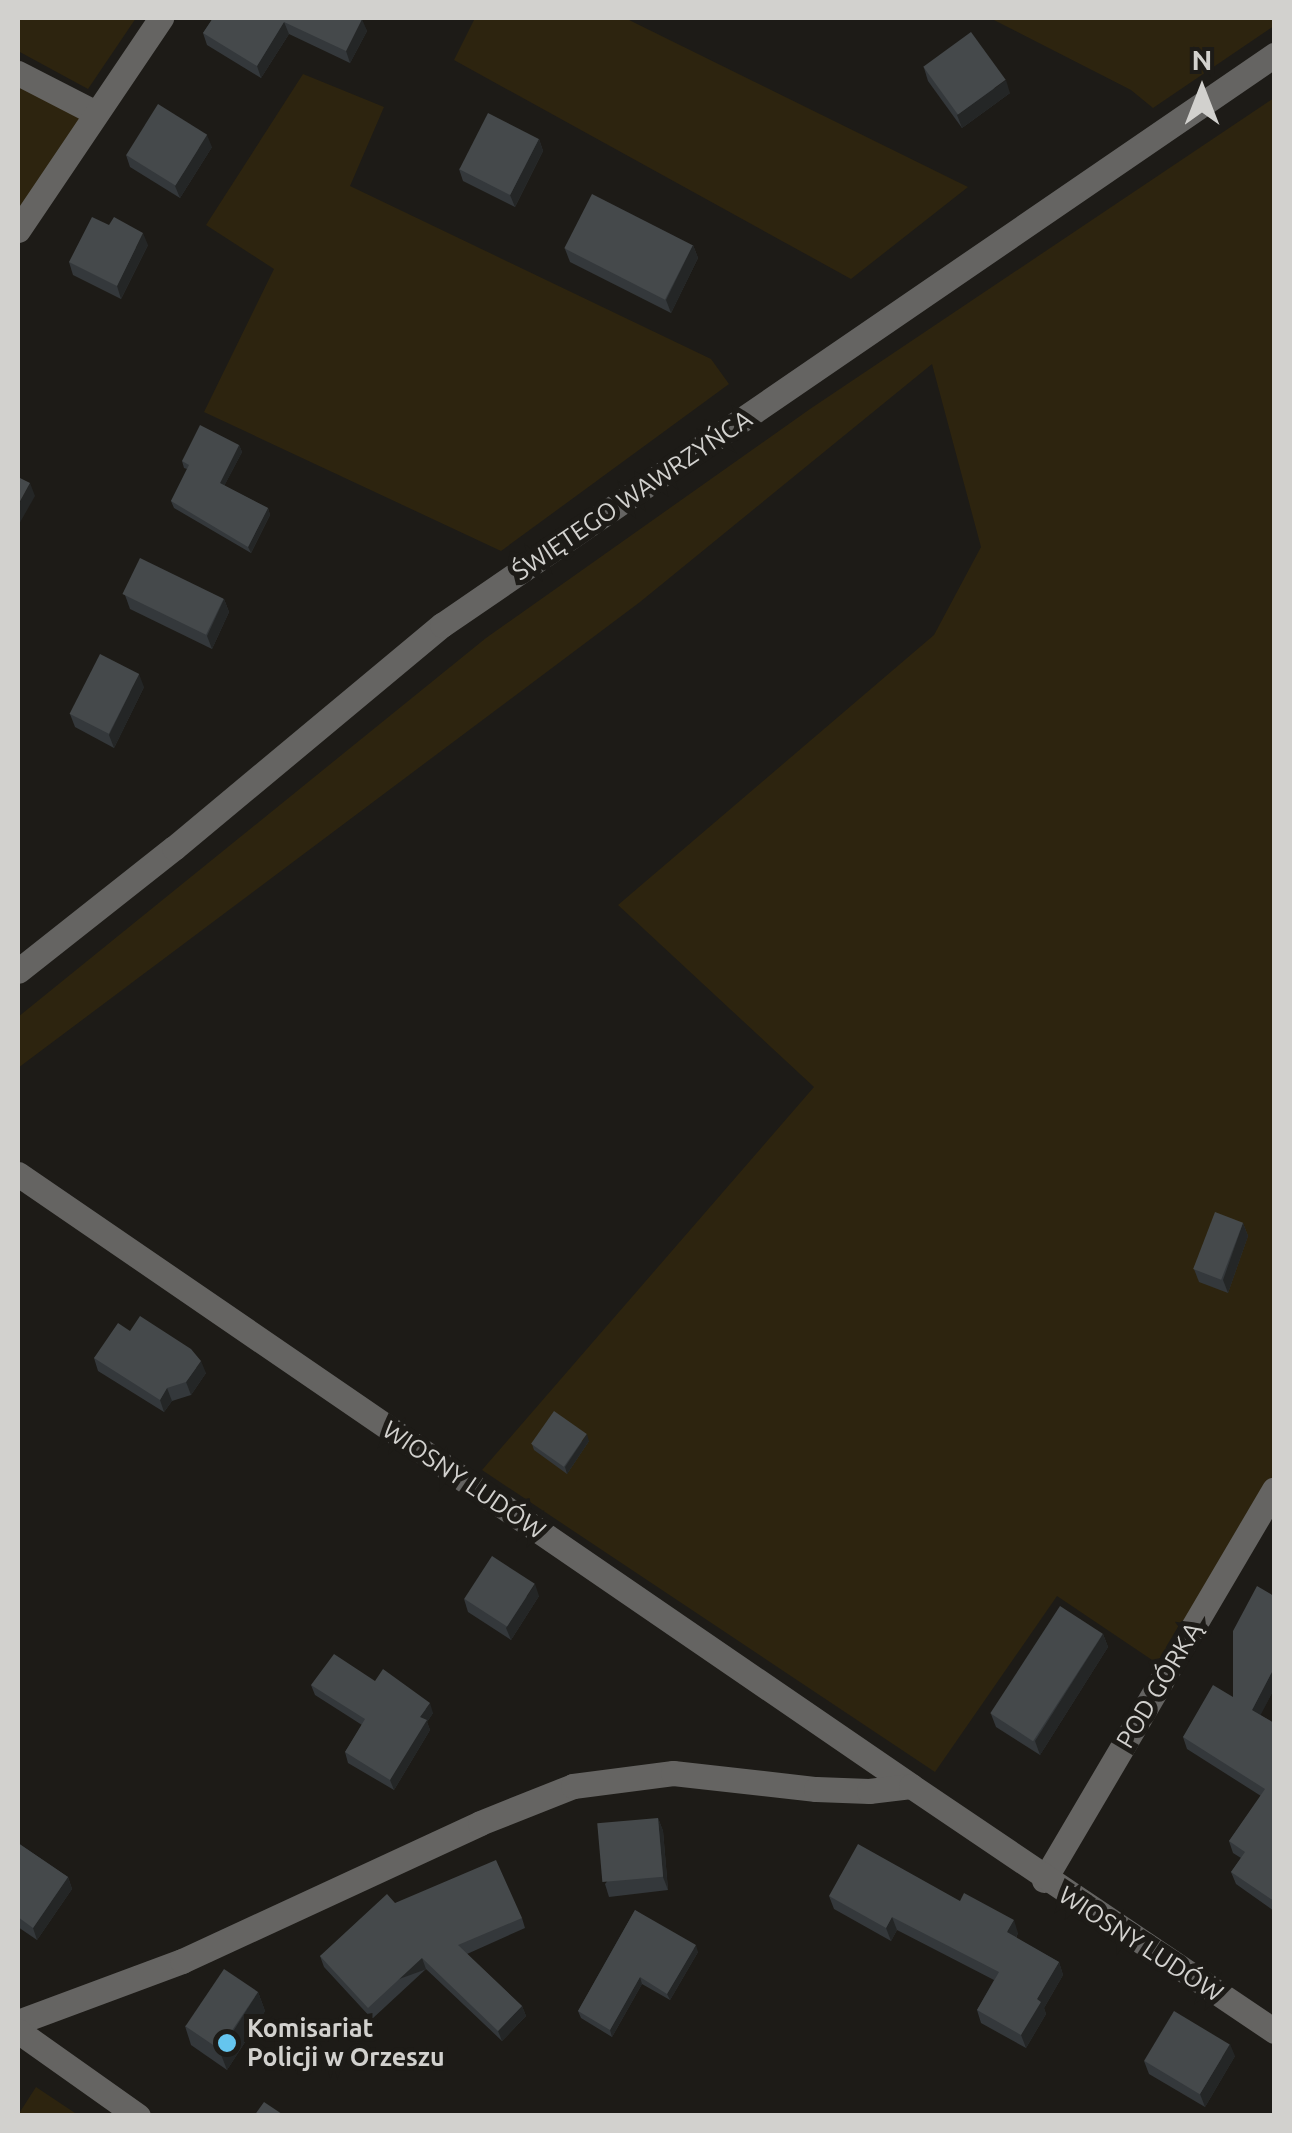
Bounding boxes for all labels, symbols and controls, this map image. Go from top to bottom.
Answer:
north arrow [1152,40,1252,140]
text: N [1192,44,1212,75]
street label: ŚWIĘTEGO WAWRZYŃCA [506,404,758,586]
street label: WIOSNY LUDÓW [377,1414,551,1546]
street label: POD GÓRKĄ [1110,1617,1208,1753]
street label: WIOSNY LUDÓW [1053,1880,1229,2008]
place label: Komisariat Policji w Orzeszu [247,2014,445,2073]
marker: Komisariat Policji w Orzeszu [216,2032,238,2054]

